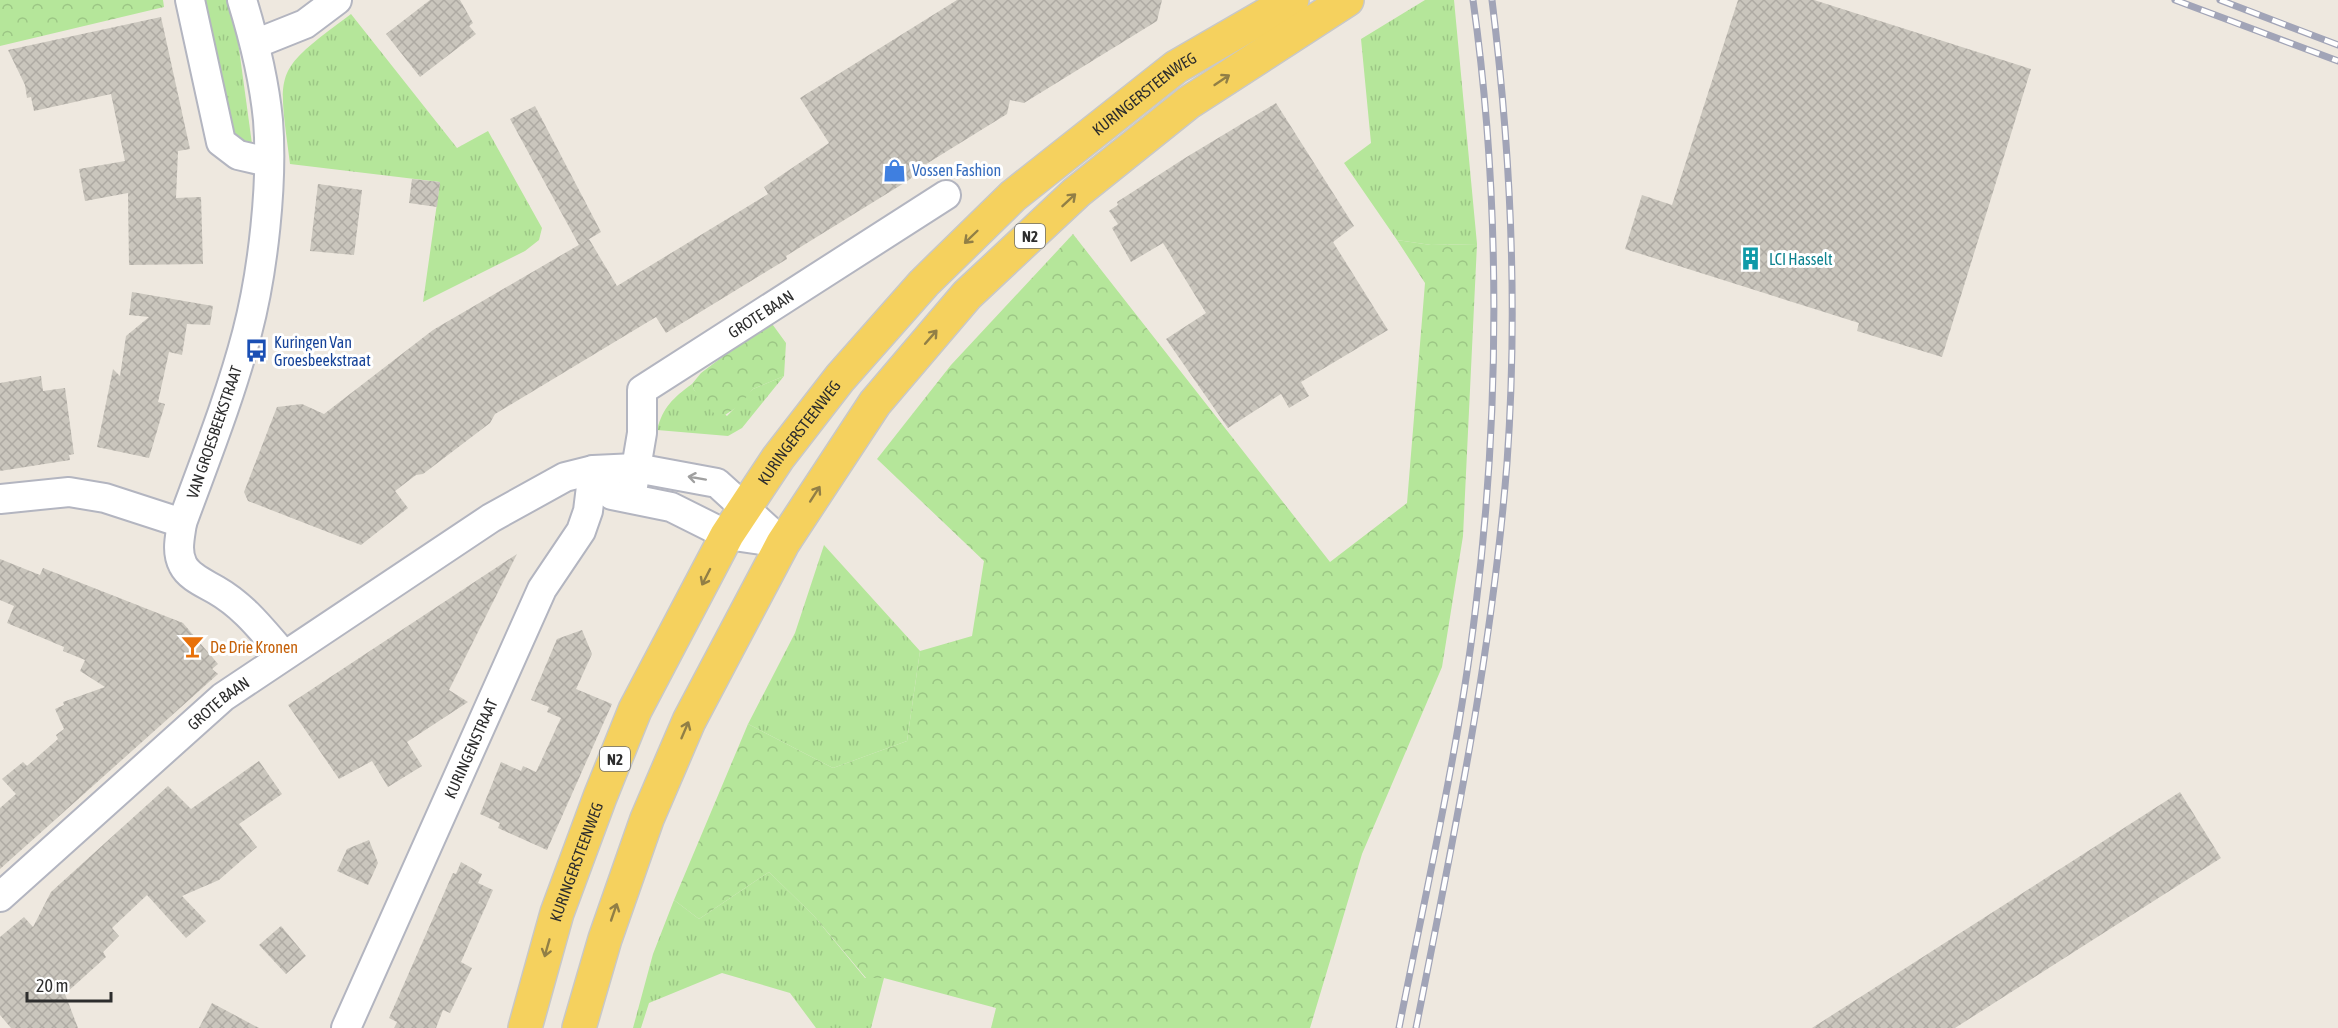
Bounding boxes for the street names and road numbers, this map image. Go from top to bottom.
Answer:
street label: KURINGERSTEENWEG [1089,48,1199,139]
road number: N2 [1015,224,1045,248]
street label: GROTE BAAN [725,286,797,341]
street label: VAN GROESBEEKSTRAAT [183,363,245,501]
street label: KURINGERSTEENWEG [754,377,844,488]
street label: GROTE BAAN [184,673,253,733]
street label: KURINGENSTRAAT [441,696,501,801]
road number: N2 [600,747,630,771]
street label: KURINGERSTEENWEG [546,800,606,923]

